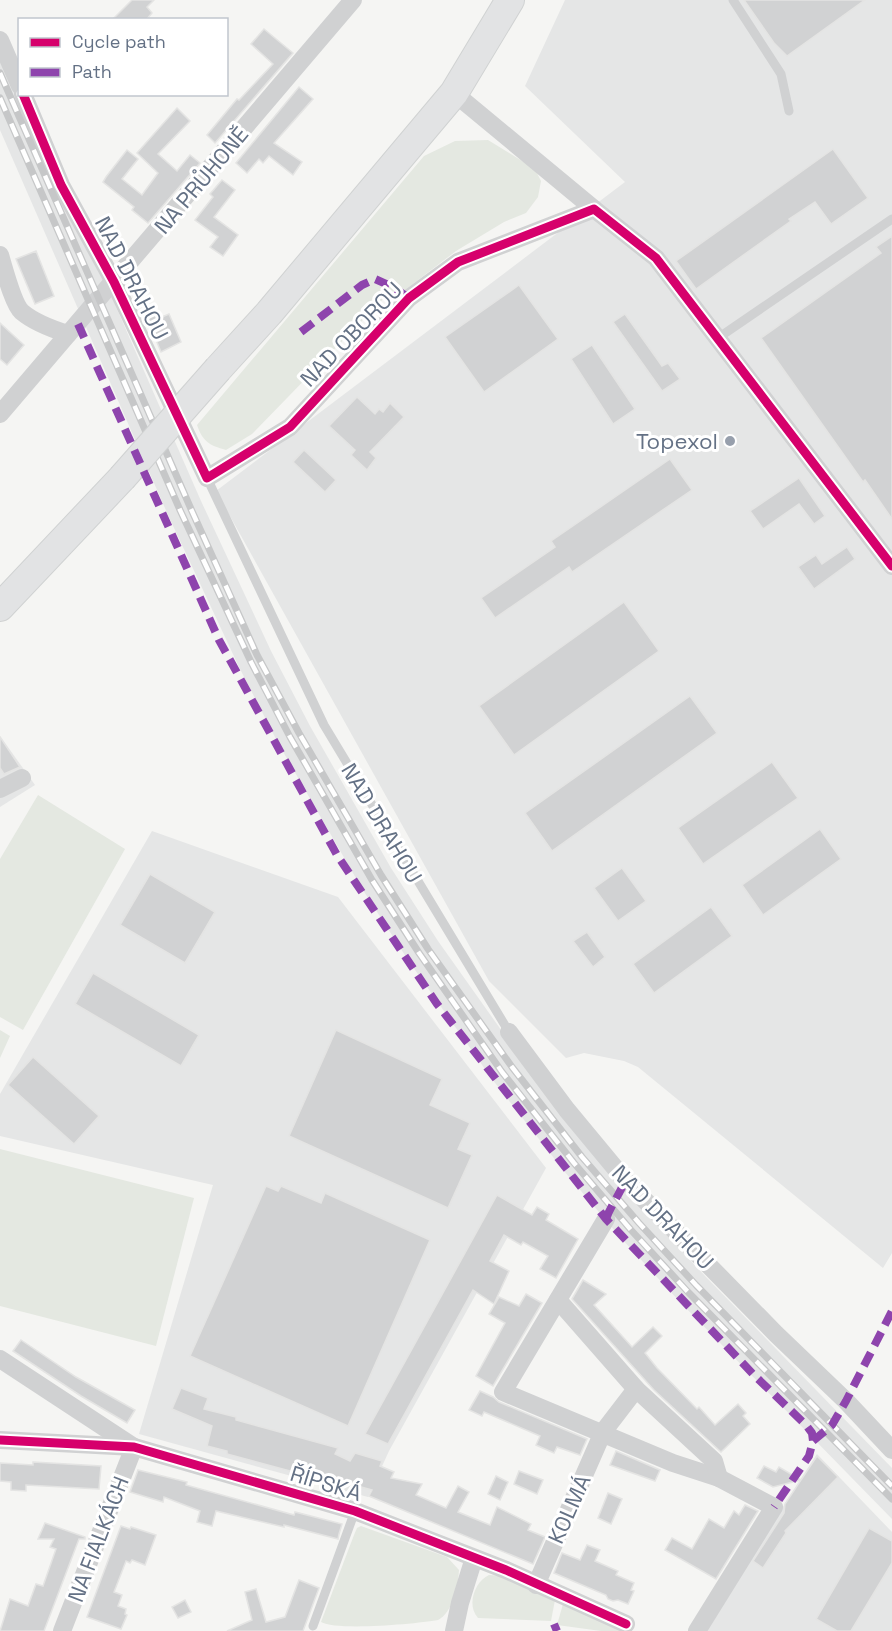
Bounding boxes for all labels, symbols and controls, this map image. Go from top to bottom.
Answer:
legend [18,18,228,96]
text: Cycle path [72,30,166,53]
text: Path [72,60,112,83]
street label: NA PRŮHONĚ [148,121,254,239]
street label: NAD DRAHOU [89,212,175,344]
street label: NAD OBOROU [294,276,408,392]
place label: Topexol [636,427,718,455]
marker: Topexol [723,434,737,448]
street label: NAD DRAHOU [335,758,429,888]
street label: NAD DRAHOU [606,1159,720,1275]
street label: ŘÍPSKÁ [287,1459,365,1507]
street label: KOLMÁ [541,1470,597,1548]
street label: NA FIALKÁCH [61,1472,135,1606]

